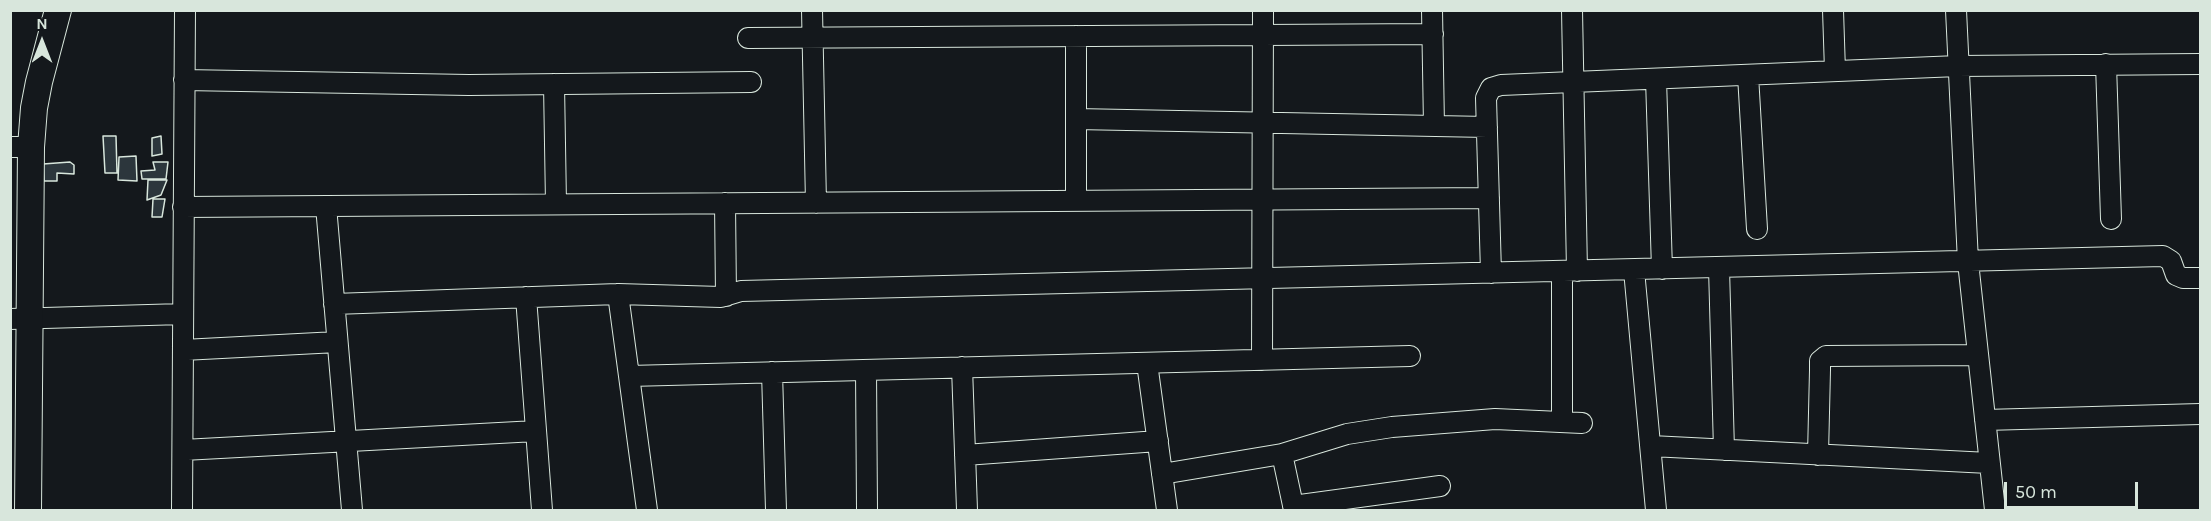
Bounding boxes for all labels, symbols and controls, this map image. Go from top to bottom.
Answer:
north arrow [12,12,72,72]
text: N [36,14,48,33]
scale bar [2007,470,2140,508]
text: 50 m [2015,481,2057,503]

